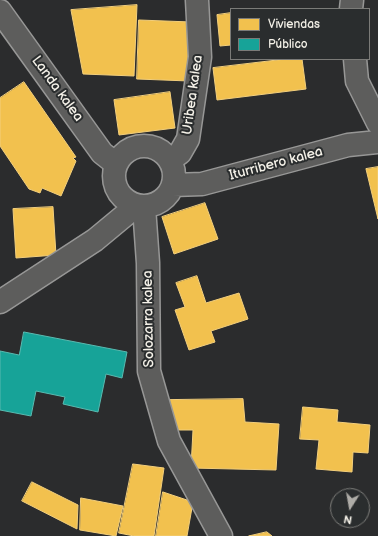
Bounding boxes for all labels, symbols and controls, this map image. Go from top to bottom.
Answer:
legend [230,8,370,60]
text: Viviendas [268,17,320,32]
text: Público [268,37,308,52]
street label: Landa kalea [28,53,86,125]
street label: Uribea kalea [179,54,207,136]
street label: Iturribero kalea [227,143,325,185]
street label: Solozarra kalea [140,270,158,368]
north arrow [330,488,370,528]
text: N [343,512,353,526]

